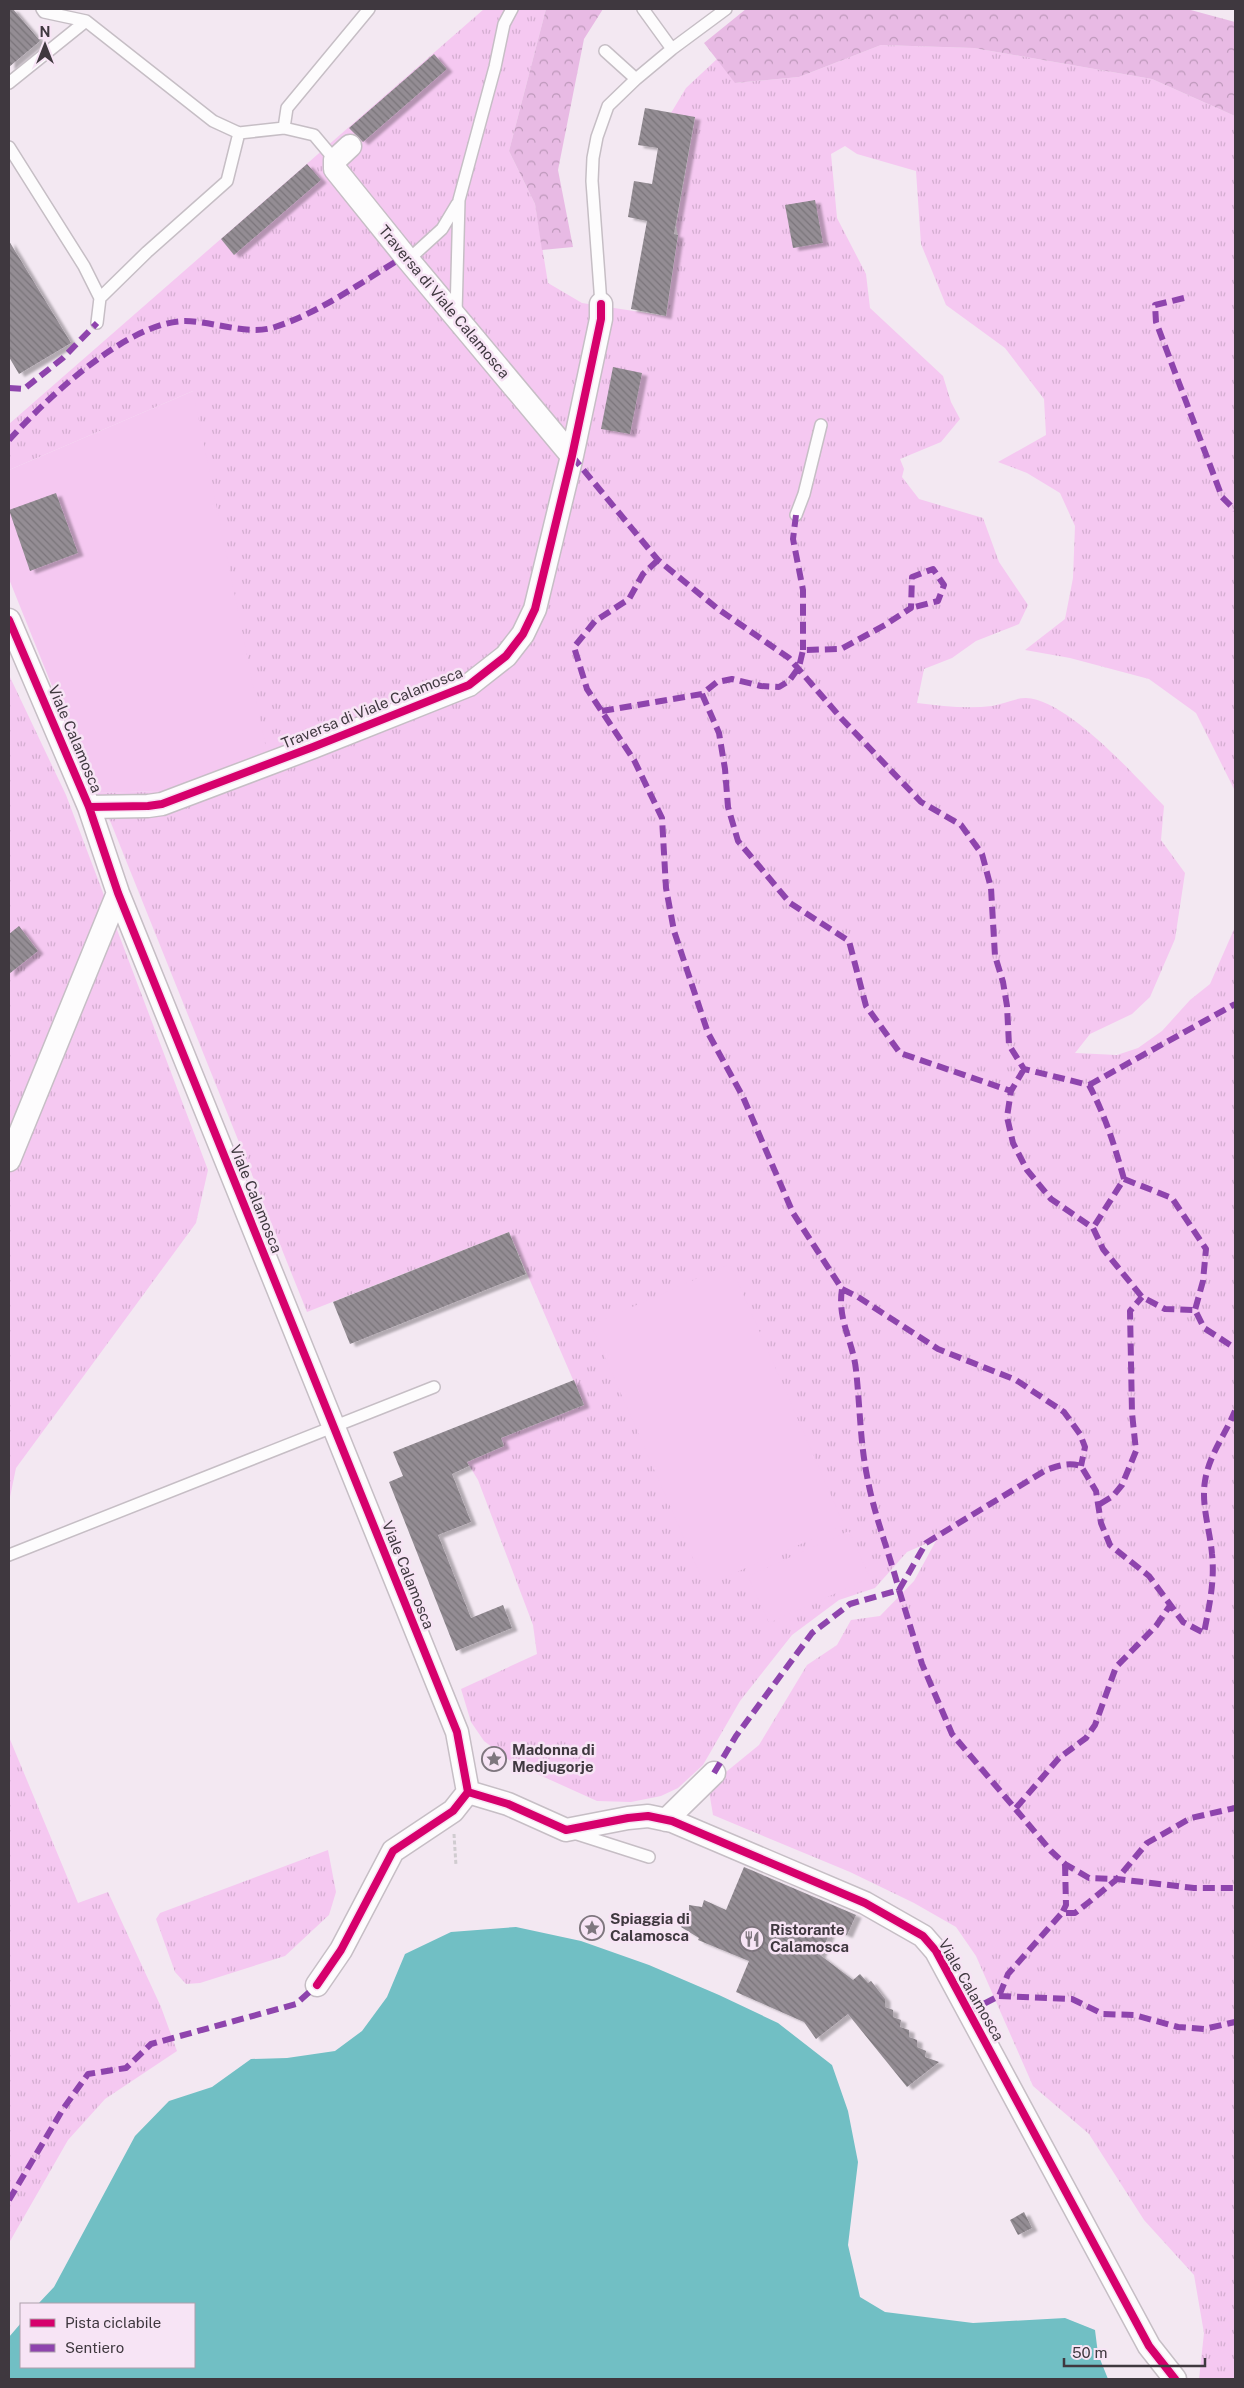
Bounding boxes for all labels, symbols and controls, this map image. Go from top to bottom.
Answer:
north arrow [20,20,70,70]
text: N [40,24,50,40]
street label: Traversa di Viale Calamosca [375,222,513,382]
street label: Traversa di Viale Calamosca [279,663,465,752]
street label: Viale Calamosca [45,683,106,795]
street label: Viale Calamosca [227,1142,286,1255]
street label: Viale Calamosca [379,1518,438,1631]
place label: Madonna di Medjugorje [512,1741,595,1775]
place icon: Madonna di Medjugorje [481,1746,507,1772]
place label: Spiaggia di Calamosca [610,1910,690,1944]
place icon: Spiaggia di Calamosca [579,1915,605,1941]
place label: Ristorante Calamosca [770,1921,849,1955]
restaurant icon: Ristorante Calamosca [739,1926,765,1952]
street label: Viale Calamosca [935,1936,1008,2044]
legend [20,2303,195,2368]
text: Pista ciclabile [65,2314,161,2331]
scale bar [1064,2336,1205,2368]
text: Sentiero [65,2339,124,2356]
text: 50 m [1072,2344,1107,2361]

